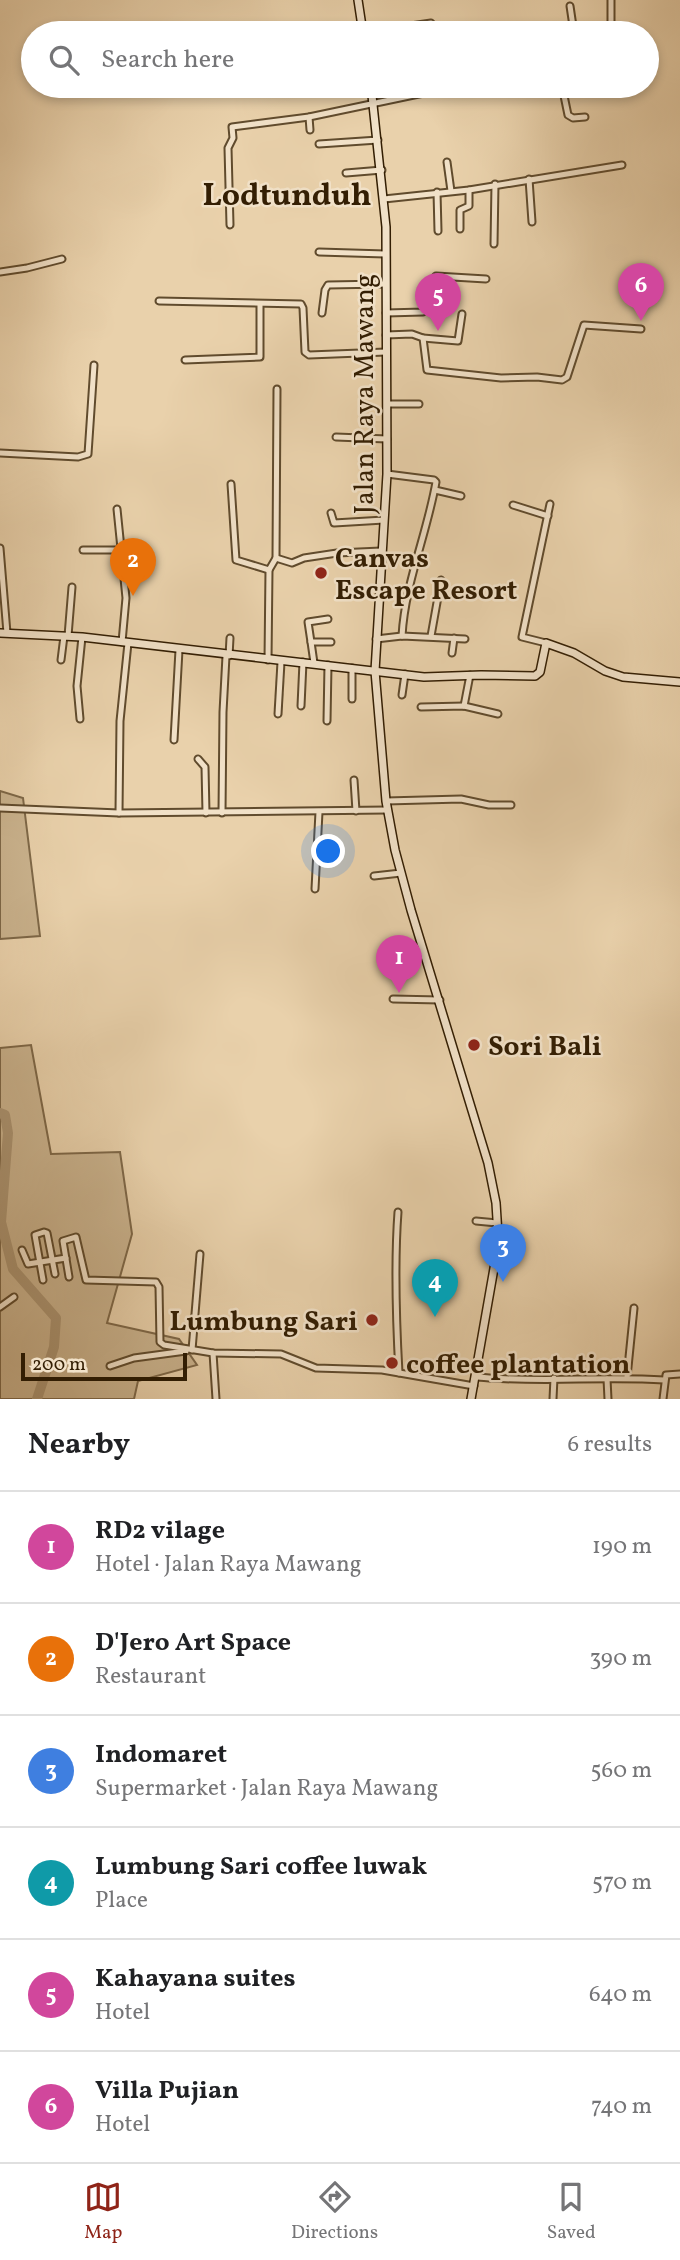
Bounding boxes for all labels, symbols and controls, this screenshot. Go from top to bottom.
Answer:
search box [21,21,659,98]
icon: search [45,41,83,79]
text: Search here [101,42,234,78]
district label: Lodtunduh [202,175,372,219]
pin: 6 [618,263,664,321]
pin: 5 [415,273,461,331]
street label: Jalan Raya Mawang [346,274,385,514]
pin: 2 [110,538,156,596]
place label: Canvas Escape Resort [335,540,517,611]
marker: Canvas Escape Resort [313,565,329,581]
your location [311,834,345,868]
pin: 1 [376,935,422,993]
place label: Sori Bali [488,1028,602,1067]
marker: Sori Bali [466,1037,482,1053]
pin: 3 [480,1224,526,1282]
pin: 4 [412,1259,458,1317]
place label: Lumbung Sari [170,1303,358,1342]
marker: Lumbung Sari [364,1312,380,1328]
place label: coffee plantation [406,1346,631,1385]
scale bar [21,1350,187,1382]
text: 200 m [32,1352,86,1378]
marker: coffee plantation [384,1355,400,1371]
text: Nearby [28,1424,130,1466]
text: 6 results [568,1429,652,1461]
text: RD2 vilage [95,1513,225,1549]
text: 1 [46,1531,56,1563]
text: 190 m [592,1531,652,1563]
text: Hotel · Jalan Raya Mawang [95,1549,361,1581]
text: D'Jero Art Space [95,1625,291,1661]
text: 2 [45,1643,57,1675]
text: 390 m [589,1643,652,1675]
text: Restaurant [95,1661,206,1693]
text: Indomaret [95,1737,227,1773]
text: 3 [45,1755,57,1787]
text: 560 m [591,1755,652,1787]
text: Supermarket · Jalan Raya Mawang [95,1773,438,1805]
text: Lumbung Sari coffee luwak [95,1849,427,1885]
text: 4 [44,1867,58,1899]
text: 570 m [592,1867,652,1899]
text: Place [95,1885,148,1917]
text: Kahayana suites [95,1961,295,1997]
text: 5 [45,1979,57,2011]
text: 640 m [589,1979,652,2011]
text: Hotel [95,1997,150,2029]
text: Villa Pujian [95,2073,239,2109]
text: 6 [45,2091,57,2123]
text: 740 m [591,2091,652,2123]
text: Hotel [95,2109,150,2141]
tab: Map [84,2178,122,2246]
tab: Directions [291,2178,378,2246]
tab: Saved [547,2178,596,2246]

